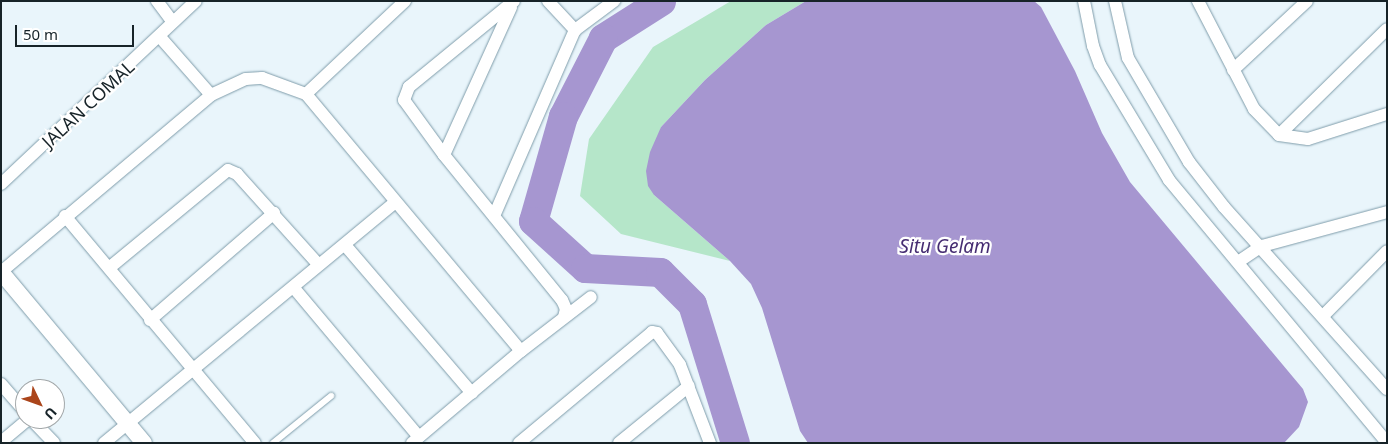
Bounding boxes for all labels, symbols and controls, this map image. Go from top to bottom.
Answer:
scale bar [18,15,136,47]
text: 50 m [23,24,58,44]
street label: JALAN COMAL [37,56,139,152]
water label: Situ Gelam [899,236,991,258]
north arrow [15,379,65,429]
text: U [40,403,61,424]

